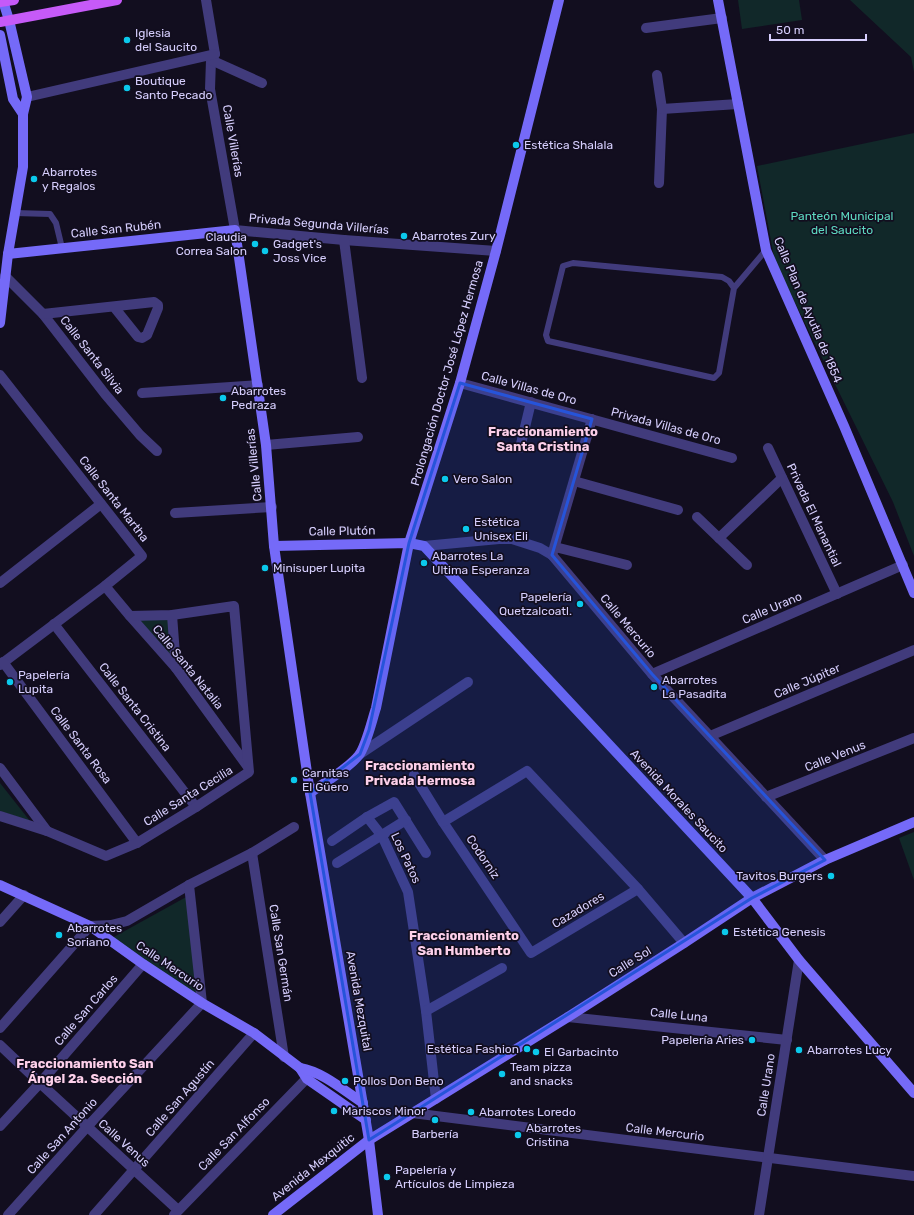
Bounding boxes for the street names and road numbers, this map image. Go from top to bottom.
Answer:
street label: Calle Villerías [220,104,246,178]
street label: Privada Segunda Villerías [248,211,390,237]
street label: Calle San Rubén [70,217,162,241]
street label: Calle Plan de Ayutla de 1854 [771,235,845,385]
street label: Prolongación Doctor José López Hermosa [408,259,486,487]
street label: Calle Santa Silvia [57,313,127,397]
street label: Calle Villas de Oro [480,369,578,408]
street label: Privada Villas de Oro [610,405,723,447]
street label: Calle Villerías [243,428,265,502]
street label: Calle Santa Martha [76,453,152,545]
street label: Privada El Manantial [784,461,844,569]
street label: Calle Plutón [308,523,376,539]
street label: Calle Urano [740,589,804,627]
street label: Calle Mercurio [597,591,659,661]
street label: Calle Santa Natalia [150,622,226,712]
street label: Calle Santa Cristina [96,660,174,754]
street label: Calle Júpiter [772,661,843,701]
street label: Calle Santa Rosa [47,704,115,786]
street label: Calle Venus [803,737,867,775]
street label: Avenida Morales Saucito [627,746,731,856]
street label: Calle Santa Cecilia [141,763,235,829]
street label: Los Patos [388,830,424,886]
street label: Codorniz [463,832,503,882]
street label: Cazadores [549,889,607,931]
street label: Calle San Germán [266,903,296,1003]
street label: Calle Mercurio [133,938,207,994]
street label: Calle Sol [606,943,654,980]
street label: Avenida Mezquital [343,950,375,1052]
street label: Calle San Carlos [51,972,121,1048]
street label: Calle Luna [650,1005,708,1025]
street label: Calle Urano [754,1052,778,1118]
street label: Calle San Agustín [143,1057,217,1139]
street label: Calle San Alfonso [195,1094,273,1174]
street label: Calle San Antonio [24,1095,100,1177]
street label: Calle Venus [95,1116,153,1170]
street label: Calle Mercurio [625,1120,705,1144]
street label: Avenida Mexquitic [269,1130,358,1204]

